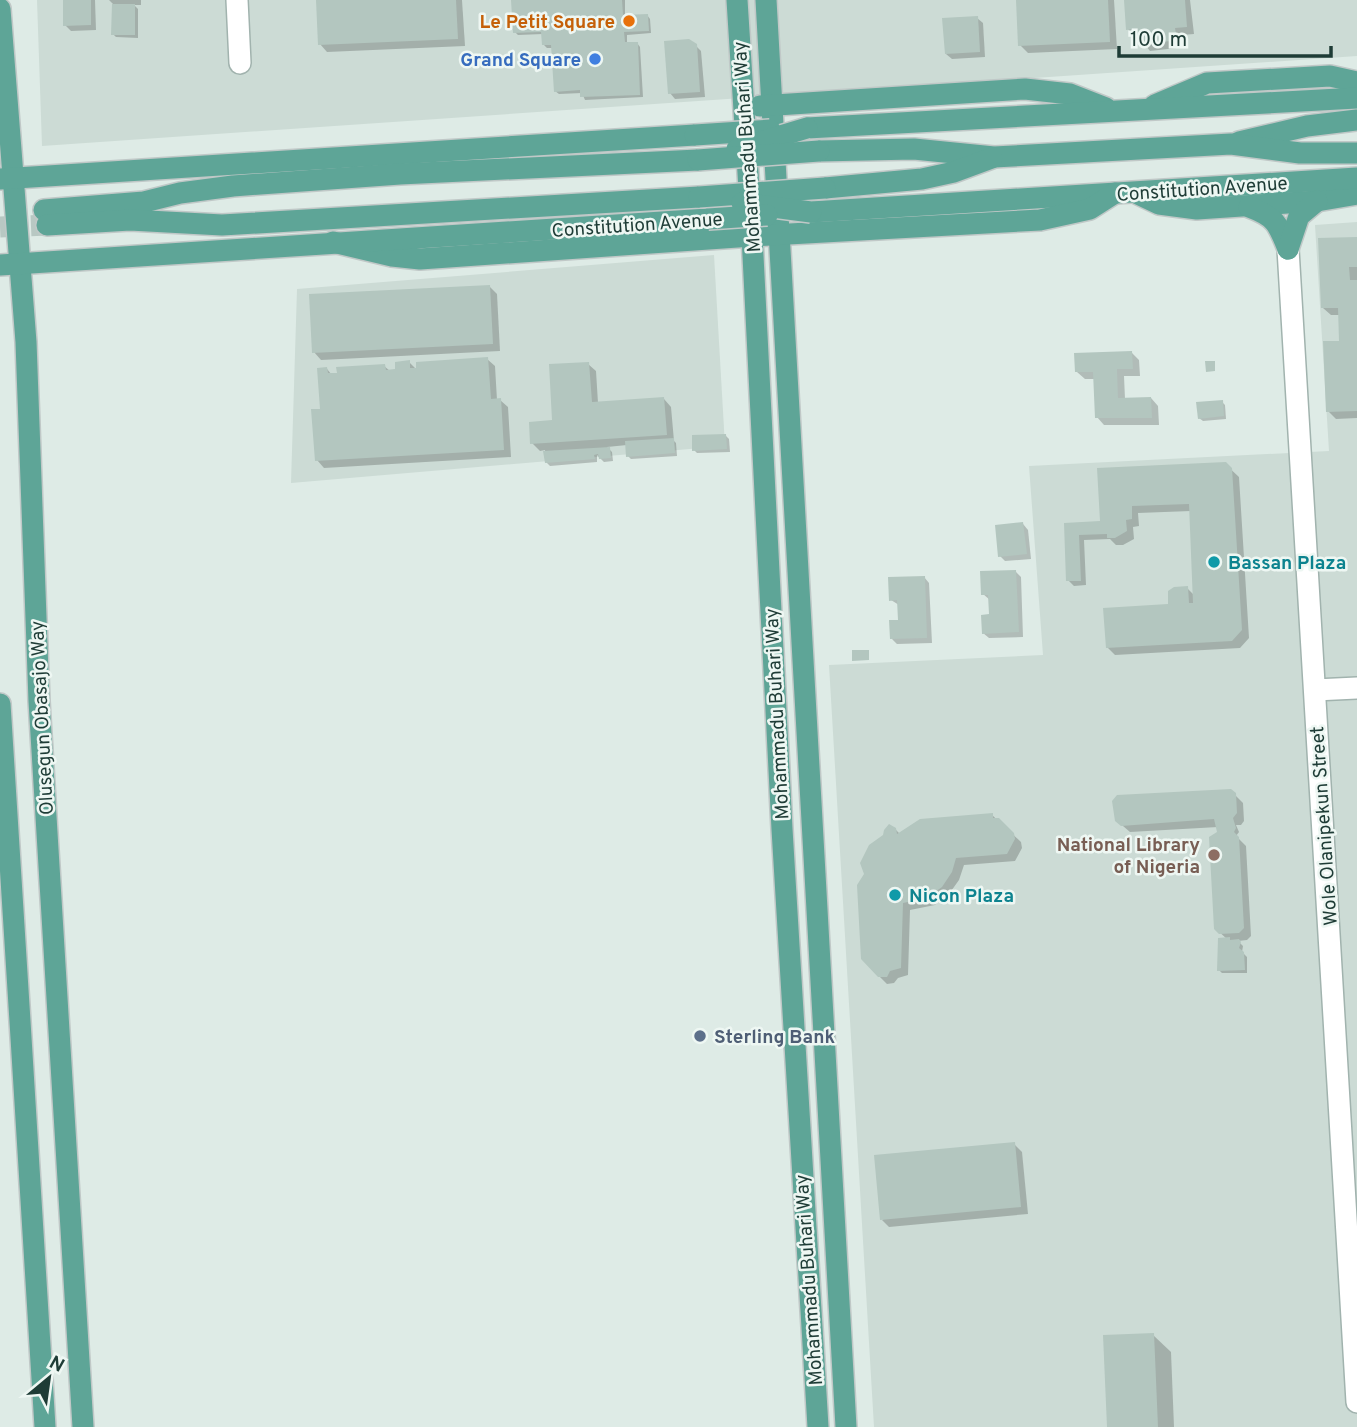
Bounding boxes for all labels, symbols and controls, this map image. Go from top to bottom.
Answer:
place label: Le Petit Square [480,11,615,35]
marker: Le Petit Square [621,13,637,29]
scale bar [1119,14,1331,58]
text: 100 m [1130,27,1187,54]
street label: Mohammadu Buhari Way [729,41,767,253]
place label: Grand Square [460,49,581,73]
marker: Grand Square [587,51,603,67]
street label: Constitution Avenue [1116,172,1288,208]
street label: Constitution Avenue [551,208,723,244]
place label: Bassan Plaza [1228,552,1346,576]
marker: Bassan Plaza [1206,554,1222,570]
street label: Mohammadu Buhari Way [760,608,796,820]
street label: Olusegun Obasajo Way [26,620,60,816]
street label: Wole Olanipekun Street [1306,725,1344,926]
place label: National Library of Nigeria [1057,834,1200,880]
marker: National Library of Nigeria [1206,847,1222,863]
place label: Nicon Plaza [909,885,1014,909]
marker: Nicon Plaza [887,887,903,903]
place label: Sterling Bank [714,1026,835,1050]
marker: Sterling Bank [692,1028,708,1044]
street label: Mohammadu Buhari Way [791,1174,829,1386]
north arrow [14,1343,84,1413]
text: N [44,1351,68,1379]

